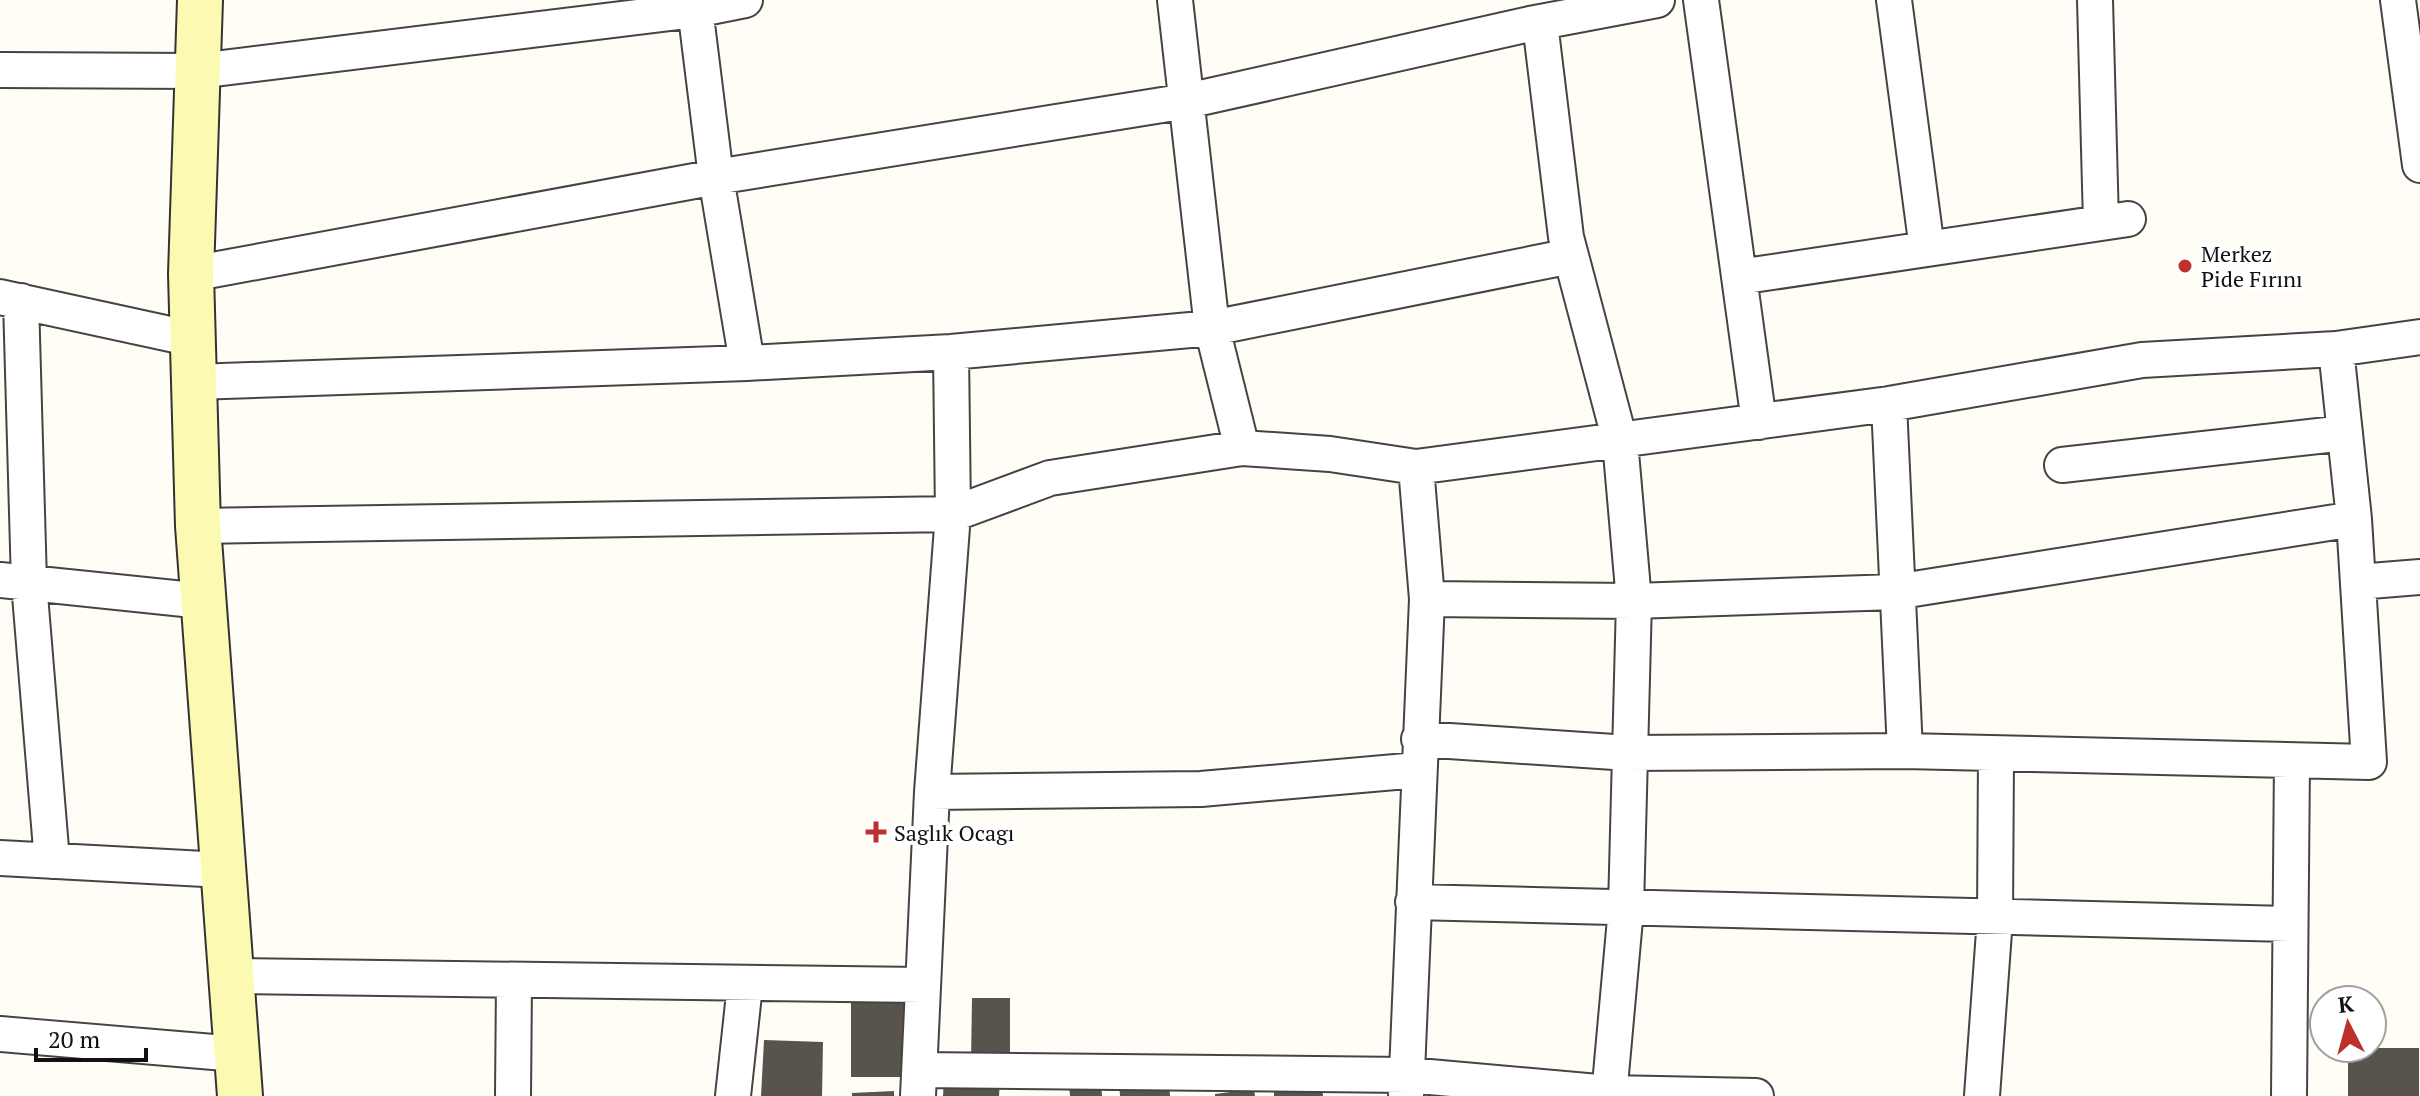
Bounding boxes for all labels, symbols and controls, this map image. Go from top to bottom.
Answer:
place label: Merkez Pide Fırını [2201,239,2303,293]
marker: Merkez Pide Fırını [2176,257,2194,275]
place label: Saglık Ocagı [894,818,1014,847]
marker: Saglık Ocagı [865,821,887,843]
north arrow [2308,984,2388,1064]
text: K [2337,988,2356,1019]
scale bar [36,1012,146,1062]
text: 20 m [48,1023,100,1055]

